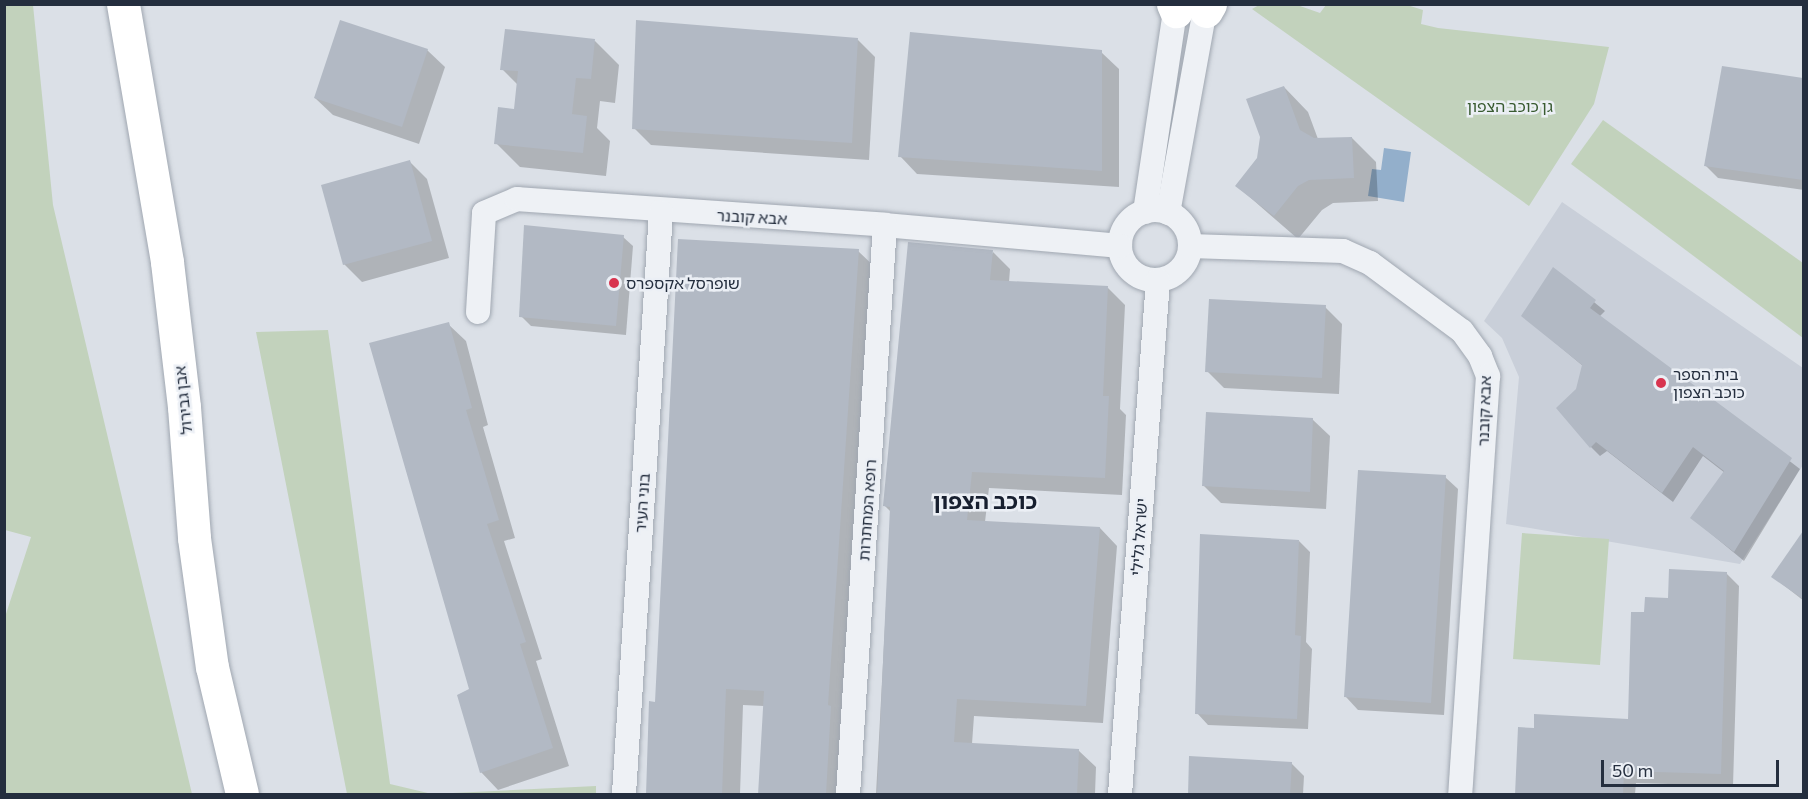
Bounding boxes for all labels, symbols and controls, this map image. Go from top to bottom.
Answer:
park label: גן כוכב הצפון [1467,96,1553,116]
street label: אבא קובנר [716,206,788,228]
place label: שופרסל אקספרס [626,273,740,293]
marker: שופרסל אקספרס [607,276,621,290]
place label: בית הספר כוכב הצפון [1673,364,1745,402]
street label: אבן גבירול [170,365,196,435]
street label: אבא קובנר [1473,375,1495,447]
marker: בית הספר כוכב הצפון [1654,376,1668,390]
street label: רופא המחתרות [854,458,880,562]
street label: בוני העיר [630,472,654,534]
district label: כוכב הצפון [933,488,1037,514]
street label: ישראל גלילי [1127,497,1151,577]
scale bar [1604,748,1782,786]
text: 50 m [1612,759,1653,781]

